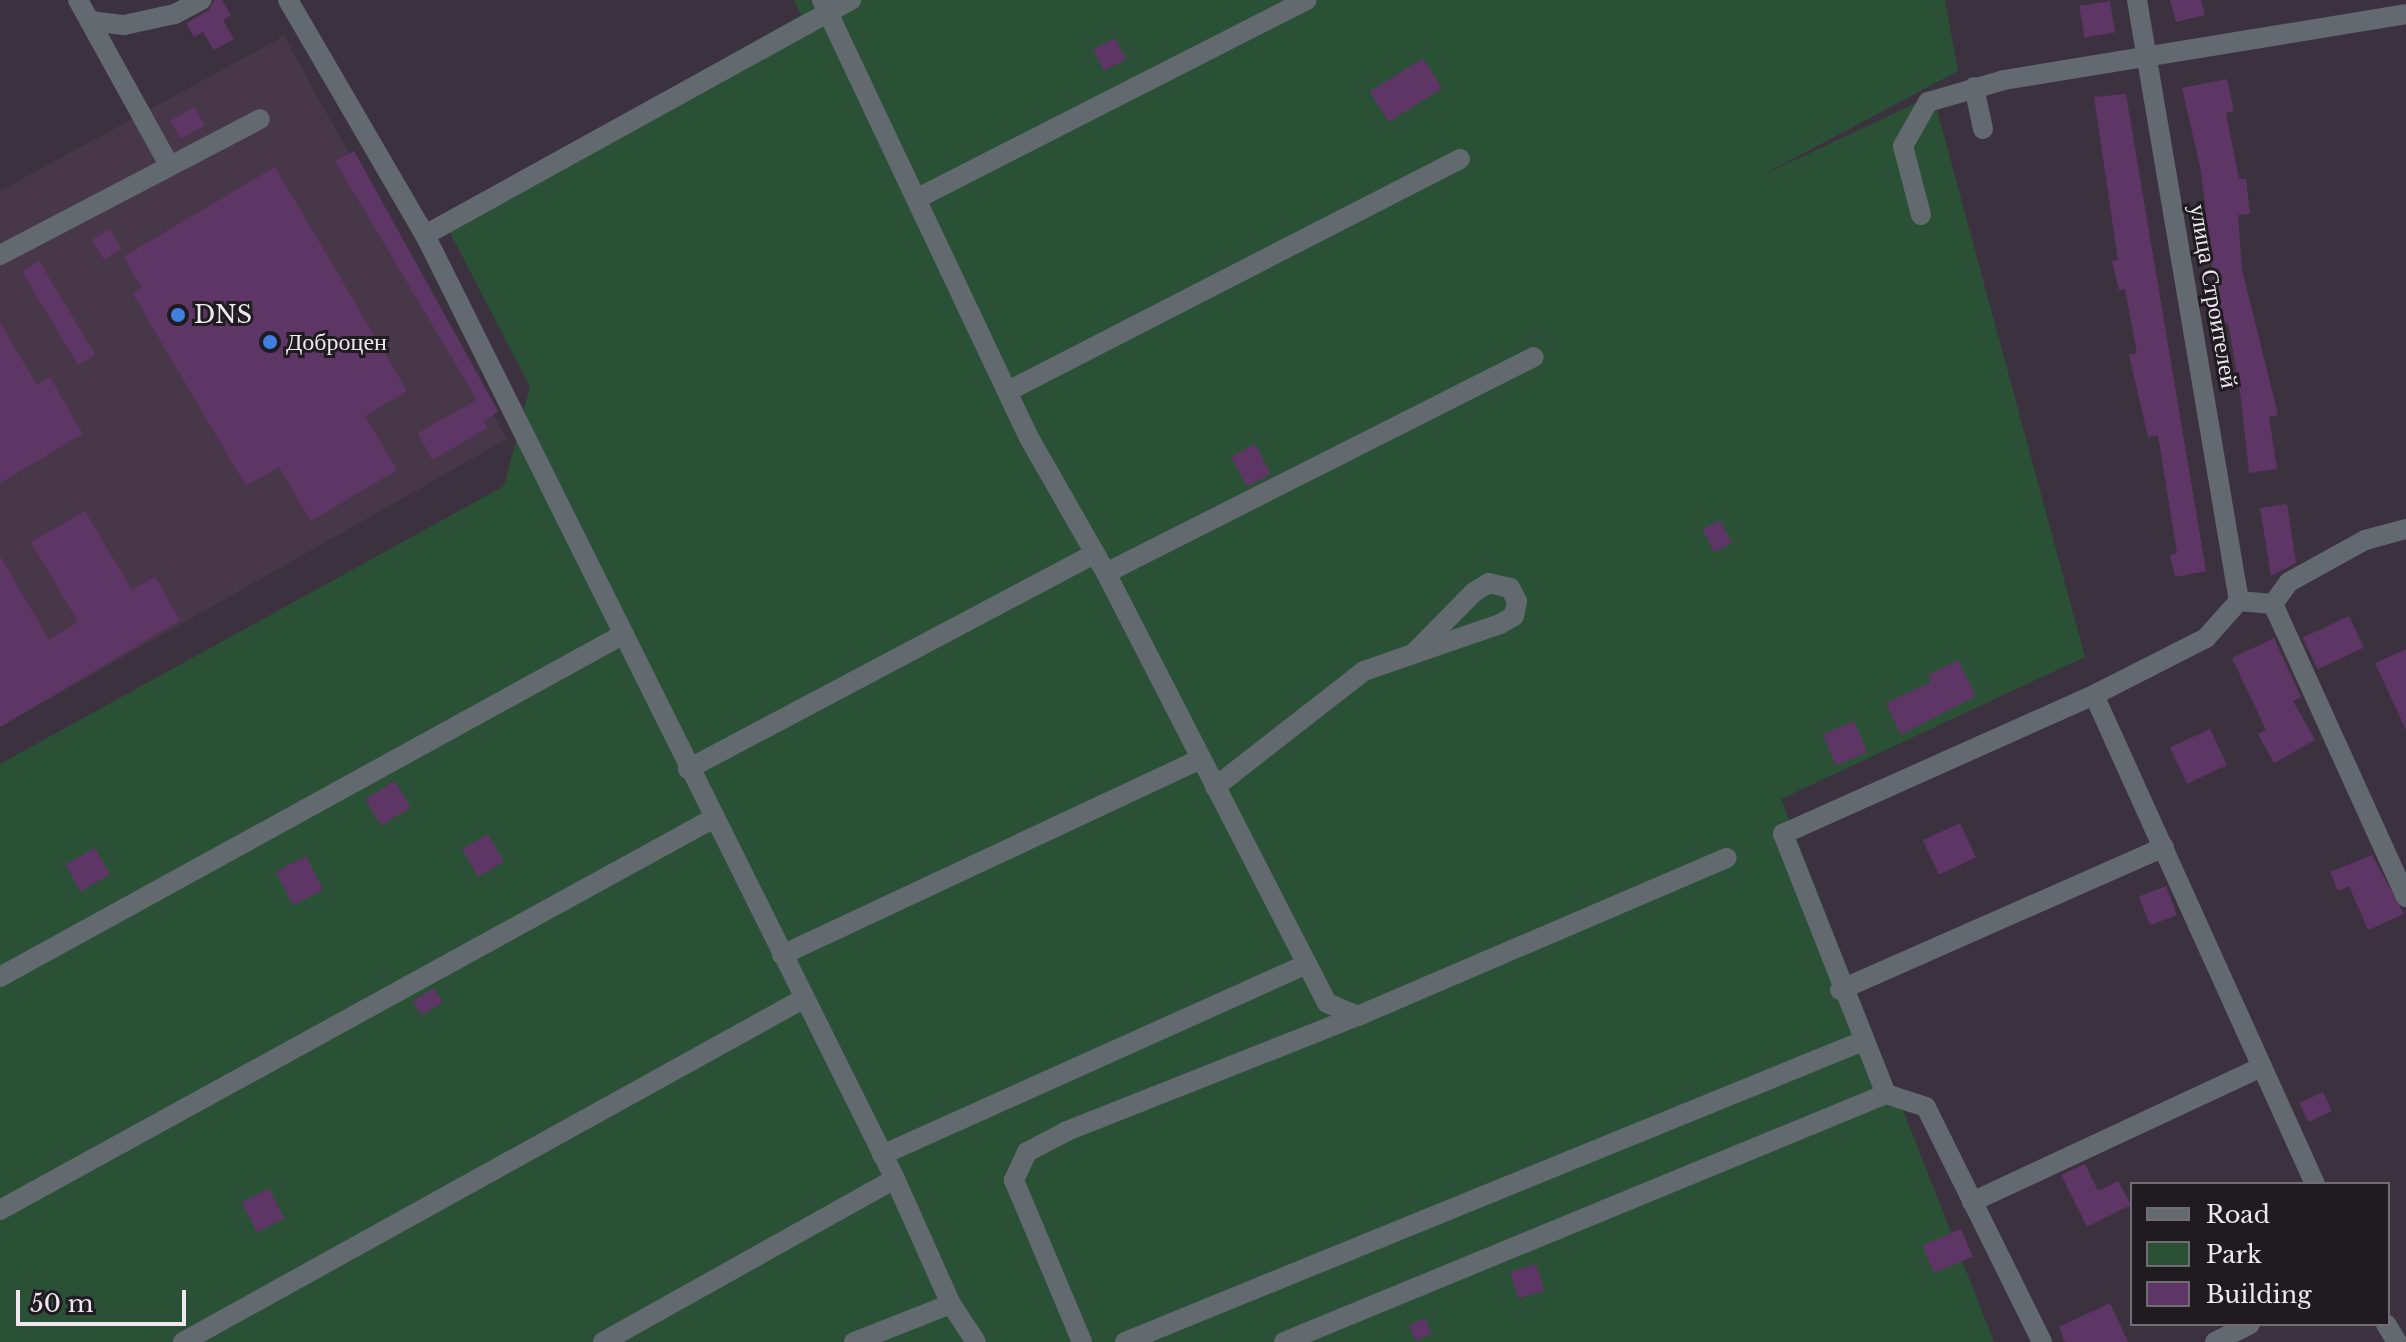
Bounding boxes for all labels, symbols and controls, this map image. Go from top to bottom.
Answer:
street label: улица Строителей [2184,202,2244,390]
place label: DNS [194,301,252,329]
marker: DNS [169,306,187,324]
place label: Доброцен [286,328,387,356]
marker: Доброцен [261,333,279,351]
legend [2130,1182,2390,1326]
text: Road [2206,1200,2270,1229]
text: Park [2206,1240,2262,1269]
scale bar [20,1274,190,1324]
text: Building [2206,1280,2312,1309]
text: 50 m [30,1289,93,1318]

